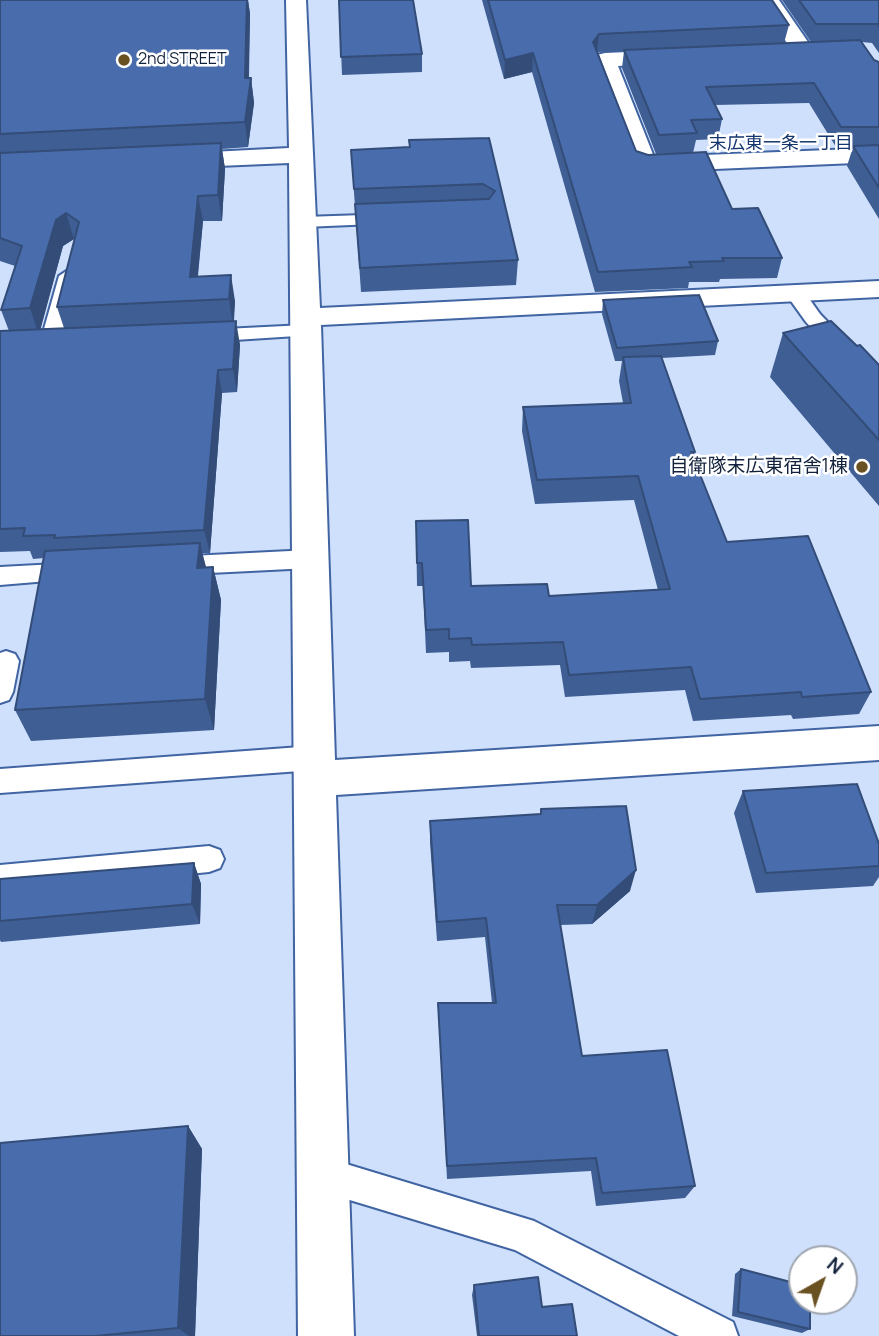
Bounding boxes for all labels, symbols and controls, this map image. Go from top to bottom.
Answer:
place label: 2nd STREET [138,50,227,70]
marker: 2nd STREET [116,52,132,68]
district label: 末広東一条一丁目 [709,133,853,155]
place label: 自衛隊末広東宿舎1棟 [670,456,848,478]
marker: 自衛隊末広東宿舎1棟 [854,459,870,475]
north arrow [788,1245,858,1315]
text: N [822,1251,849,1280]

